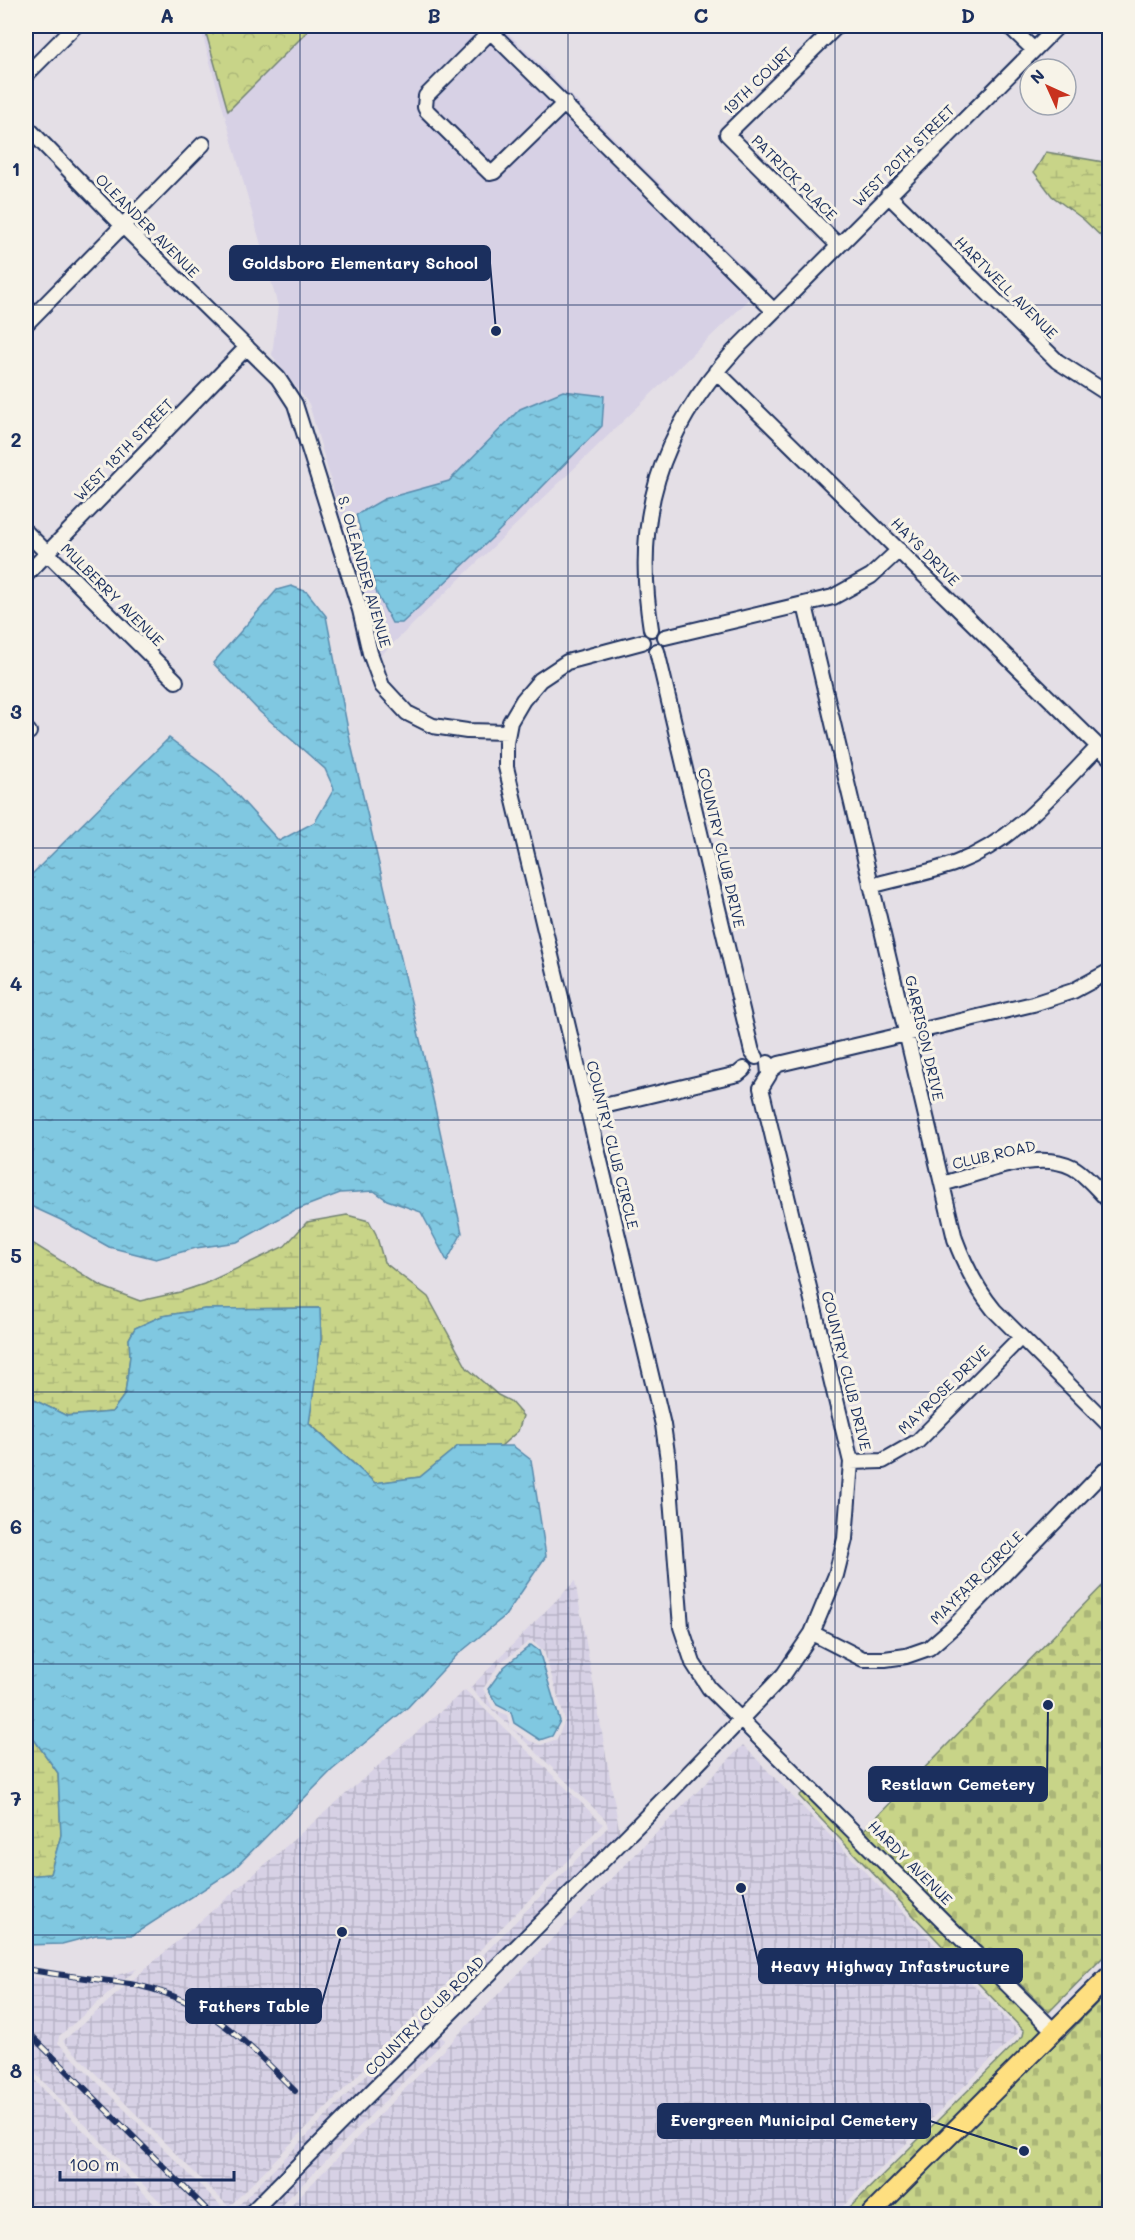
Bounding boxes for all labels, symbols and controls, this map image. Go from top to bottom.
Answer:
text: A [160,2,174,28]
text: B [427,2,441,28]
text: C [694,2,709,28]
text: D [961,2,975,28]
street label: 19TH COURT [718,42,797,119]
north arrow [1018,57,1078,117]
text: N [1025,64,1049,88]
street label: WEST 20TH STREET [848,100,959,211]
street label: PATRICK PLACE [748,130,842,225]
text: 1 [12,155,20,181]
street label: OLEANDER AVENUE [91,169,204,282]
street label: HARTWELL AVENUE [951,232,1063,343]
callout: Goldsboro Elementary School [230,246,490,280]
text: Goldsboro Elementary School [242,252,478,273]
street label: WEST 18TH STREET [69,394,177,505]
text: 2 [10,426,22,452]
street label: S. OLEANDER AVENUE [334,494,396,650]
street label: HAYS DRIVE [887,513,964,590]
street label: MULBERRY AVENUE [57,539,169,650]
text: 3 [10,698,22,724]
street label: COUNTRY CLUB DRIVE [694,766,750,930]
text: 4 [10,970,23,996]
street label: GARRISON DRIVE [901,973,949,1103]
street label: COUNTRY CLUB CIRCLE [582,1058,644,1232]
street label: CLUB ROAD [950,1135,1037,1173]
text: 5 [10,1242,22,1268]
street label: COUNTRY CLUB DRIVE [817,1289,877,1453]
street label: MAYROSE DRIVE [893,1340,994,1438]
text: 6 [10,1513,22,1539]
street label: MAYFAIR CIRCLE [925,1526,1028,1628]
callout: Restlawn Cemetery [869,1767,1047,1801]
text: Restlawn Cemetery [881,1773,1036,1794]
text: 7 [10,1785,22,1811]
street label: HARDY AVENUE [864,1816,958,1909]
callout: Heavy Highway Infastructure [759,1949,1022,1983]
street label: COUNTRY CLUB ROAD [360,1951,488,2079]
text: Heavy Highway Infastructure [770,1955,1010,1976]
callout: Fathers Table [186,1989,321,2023]
text: Fathers Table [198,1995,310,2016]
text: 8 [10,2057,22,2083]
callout: Evergreen Municipal Cemetery [658,2104,930,2138]
text: Evergreen Municipal Cemetery [670,2109,918,2130]
scale bar [60,2144,234,2182]
text: 100 m [69,2152,119,2176]

